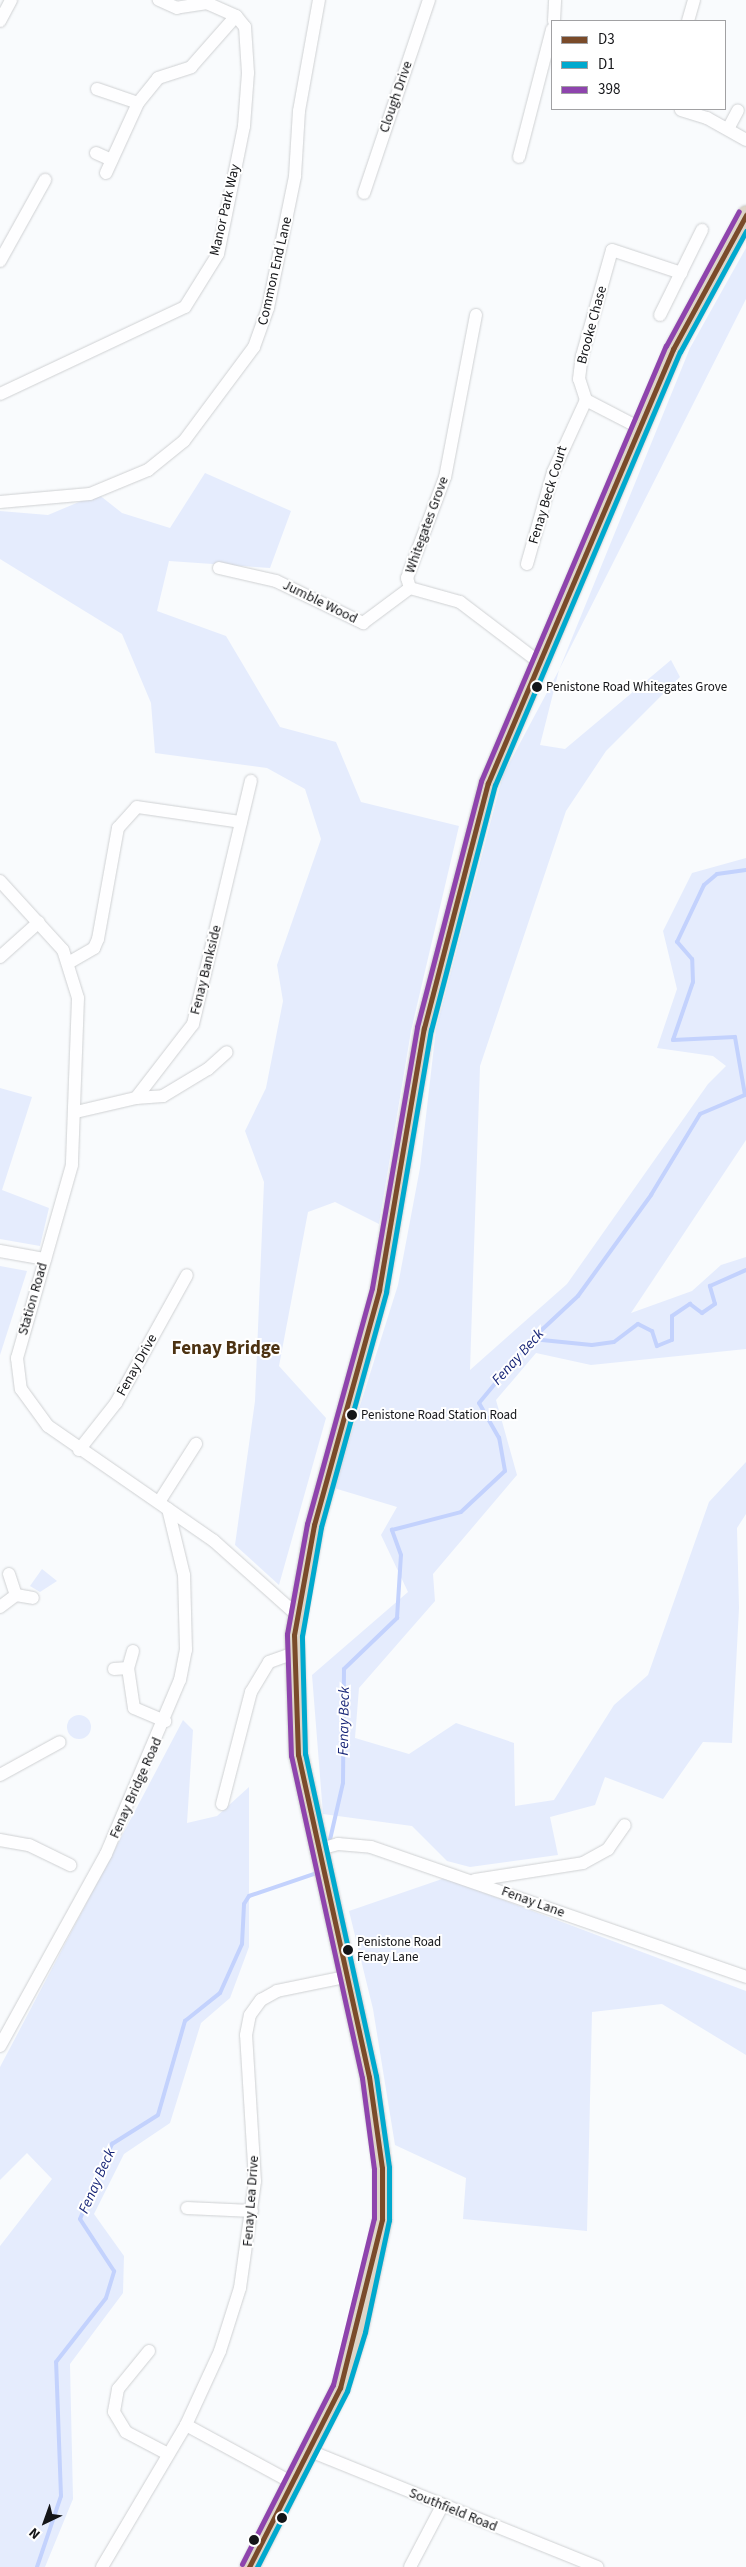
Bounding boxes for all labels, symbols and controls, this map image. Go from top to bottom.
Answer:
legend [551,20,726,110]
text: D3 [598,29,615,50]
text: D1 [598,54,615,75]
street label: Clough Drive [376,59,416,135]
text: 398 [598,79,620,100]
street label: Manor Park Way [206,163,244,257]
street label: Common End Lane [254,215,296,327]
street label: Brooke Chase [574,284,610,366]
street label: Fenay Beck Court [525,444,571,546]
street label: Whitegates Grove [402,474,452,576]
street label: Jumble Wood [280,577,360,627]
place label: Penistone Road Whitegates Grove [546,679,727,695]
marker: Penistone Road Whitegates Grove [532,682,542,692]
street label: Fenay Bankside [187,924,225,1016]
street label: Station Road [15,1261,51,1337]
water label: Fenay Beck [488,1325,548,1389]
street label: Fenay Drive [113,1331,161,1399]
district label: Fenay Bridge [172,1338,280,1360]
place label: Penistone Road Station Road [361,1407,517,1423]
marker: Penistone Road Station Road [347,1410,357,1420]
water label: Fenay Beck [334,1686,354,1756]
street label: Fenay Bridge Road [106,1735,166,1841]
street label: Fenay Lane [499,1883,567,1921]
place label: Penistone Road Fenay Lane [357,1935,441,1966]
marker: Penistone Road Fenay Lane [343,1945,353,1955]
water label: Fenay Beck [75,2146,119,2216]
street label: Fenay Lea Drive [239,2155,263,2247]
street label: Southfield Road [406,2485,500,2535]
north arrow [20,2497,70,2547]
unlabelled marker [277,2513,287,2523]
text: N [25,2523,45,2544]
unlabelled marker [249,2535,259,2545]

